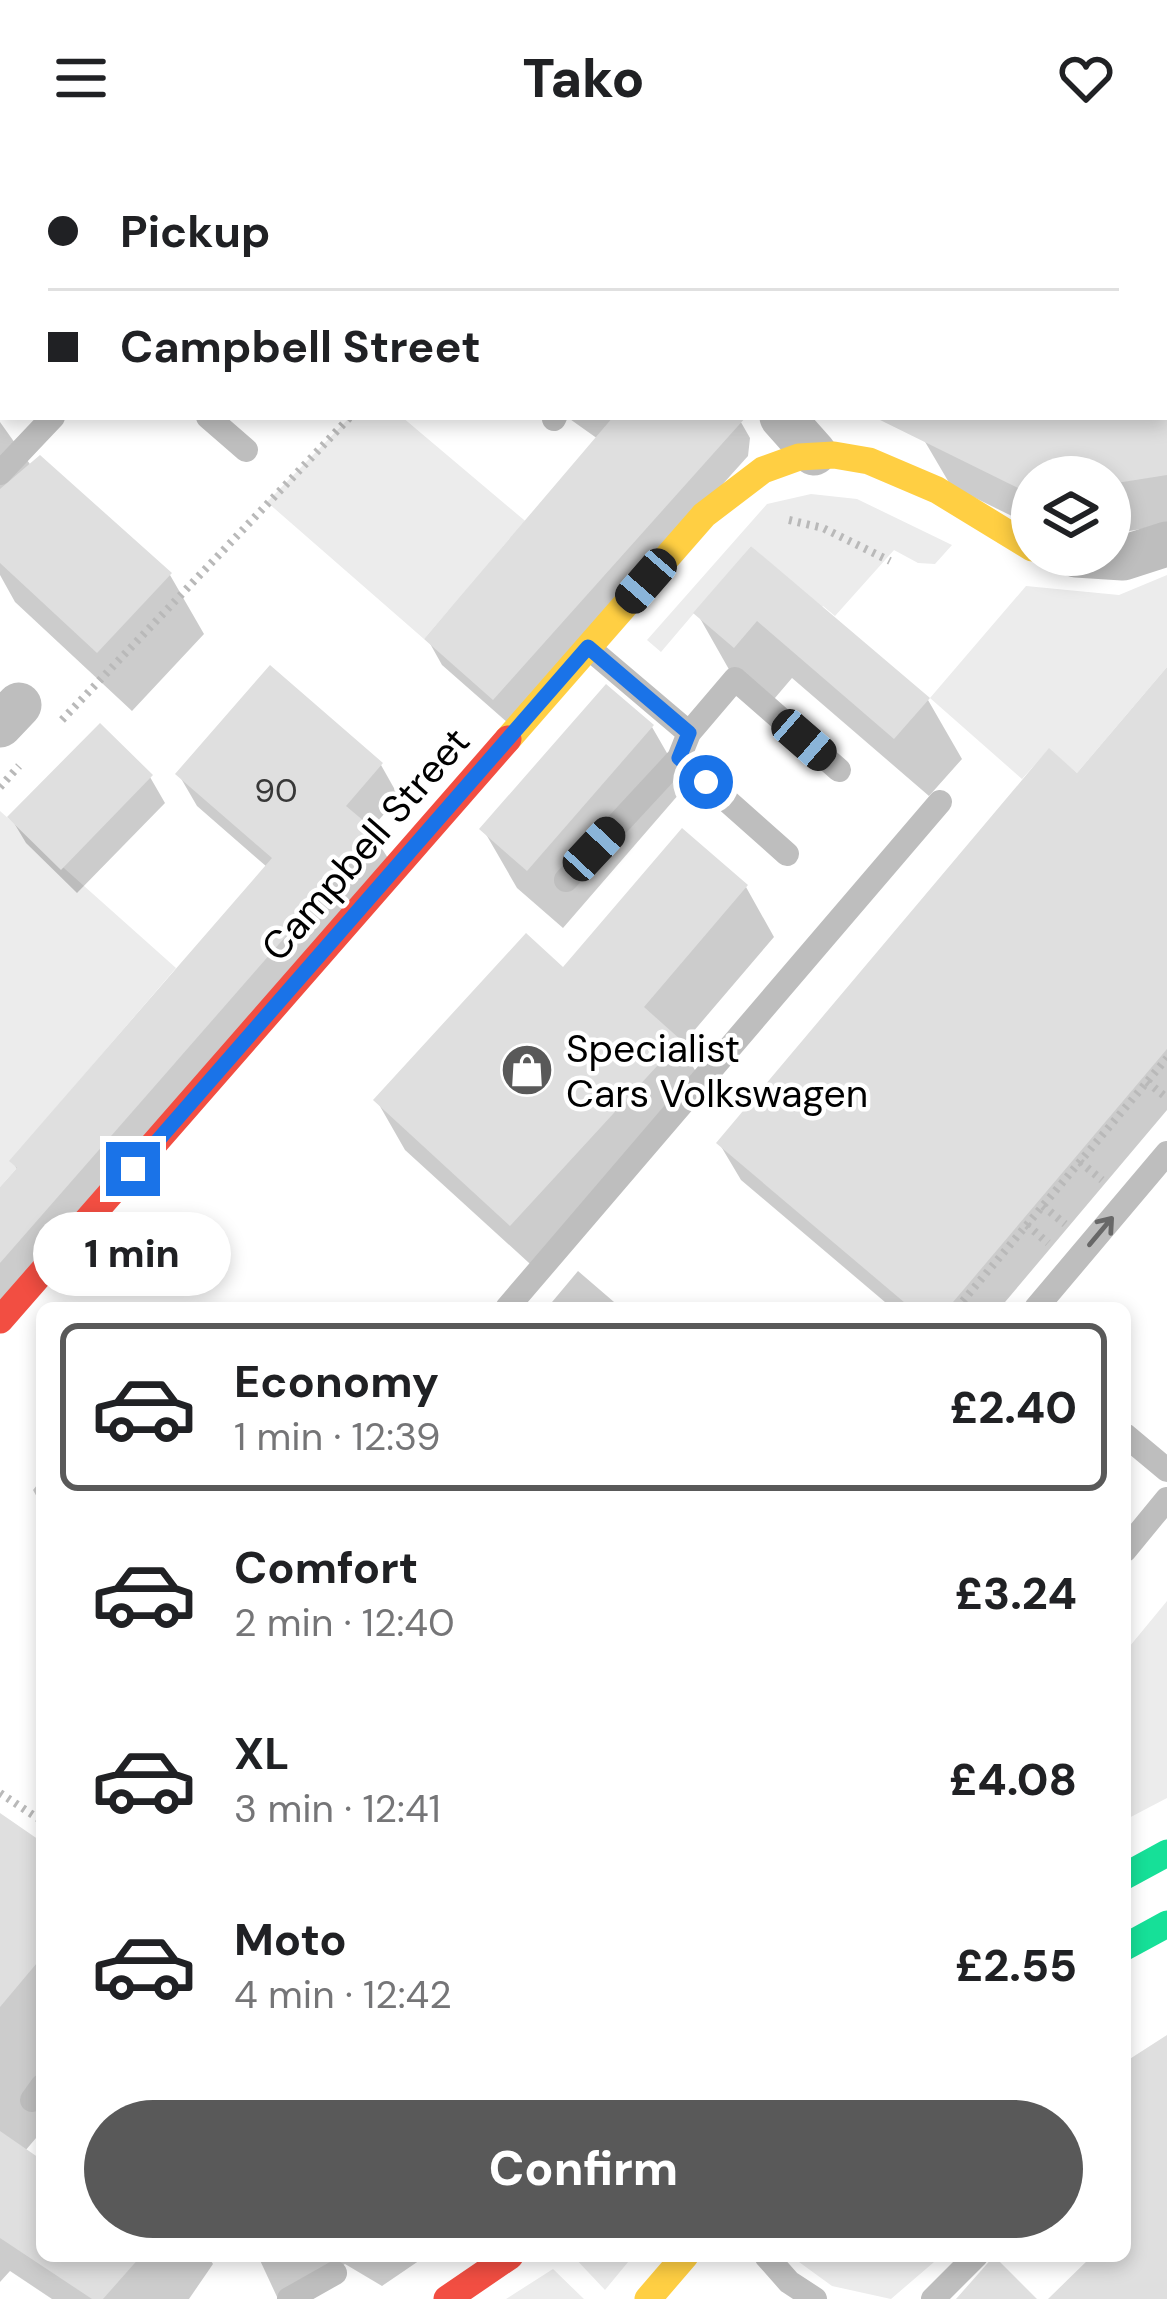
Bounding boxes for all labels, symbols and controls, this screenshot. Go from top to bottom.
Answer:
text: Tako [523,43,644,114]
icon: menu [48,45,114,111]
icon: heart [1053,45,1119,111]
text: Pickup [120,202,270,261]
text: Campbell Street [120,317,481,376]
map controls [1011,456,1131,576]
button: layers [1011,456,1131,576]
car [609,542,683,620]
car [765,703,843,777]
street label: Campbell Street [250,717,481,972]
route start [679,755,733,809]
house number: 90 [254,769,298,812]
car [556,810,632,888]
place label: Specialist Cars Volkswagen [566,1023,868,1119]
shop icon: Specialist Cars Volkswagen [499,1042,555,1098]
route end [106,1142,160,1196]
callout: 1 min [34,1211,232,1295]
one-way arrow [1087,1216,1115,1247]
text: 1 min [84,1228,180,1279]
text: Economy [234,1352,439,1411]
icon: car [90,1353,198,1461]
text: £2.40 [950,1378,1077,1437]
text: 1 min · 12:39 [234,1411,440,1462]
text: Comfort [234,1538,418,1597]
icon: car [90,1539,198,1647]
text: £3.24 [955,1564,1077,1623]
text: 2 min · 12:40 [234,1597,455,1648]
text: XL [234,1724,289,1783]
icon: car [90,1725,198,1833]
text: £4.08 [949,1750,1077,1809]
text: 3 min · 12:41 [234,1783,441,1834]
text: Moto [234,1910,347,1969]
icon: car [90,1911,198,2019]
text: £2.55 [955,1936,1077,1995]
text: 4 min · 12:42 [234,1969,452,2020]
button: Confirm [84,2100,1083,2238]

